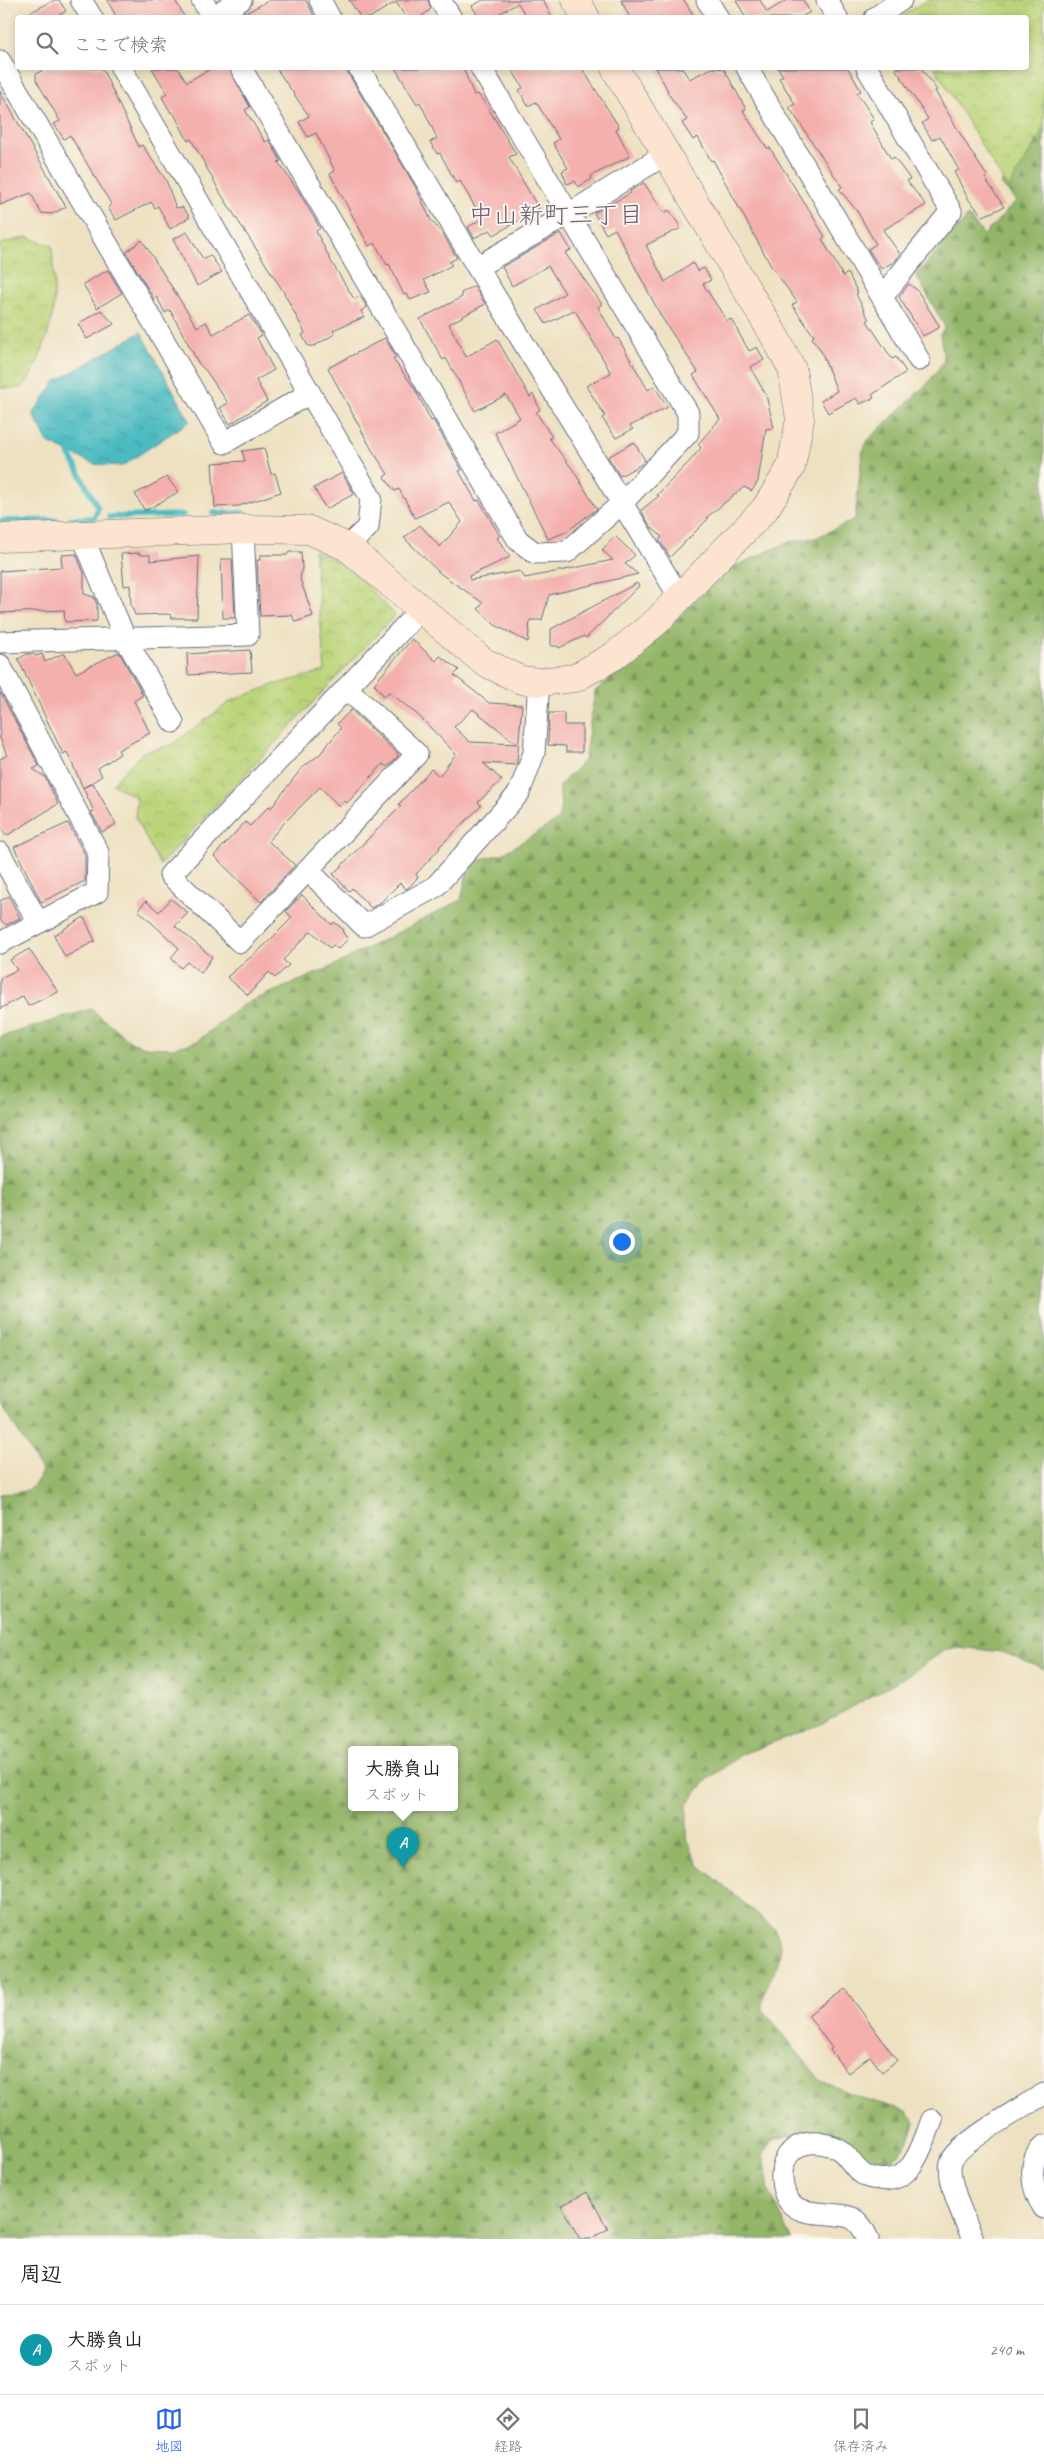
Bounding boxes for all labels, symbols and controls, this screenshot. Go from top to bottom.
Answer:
search box [15,15,1029,70]
icon: search [33,29,61,57]
text: ここで検索 [73,33,168,57]
district label: 中山新町三丁目 [468,199,644,231]
your location [609,1229,635,1255]
popup [348,1746,458,1811]
text: 大勝負山 [365,1757,441,1781]
text: スポット [365,1785,429,1805]
pin: A [387,1827,419,1868]
text: 周辺 [20,2261,62,2287]
text: 大勝負山 [67,2328,143,2352]
text: A [32,2340,40,2360]
text: 240 m [990,2340,1024,2360]
text: スポット [67,2356,131,2376]
tab: 地図 [155,2405,183,2455]
tab: 経路 [494,2405,522,2455]
tab: 保存済み [833,2405,889,2455]

